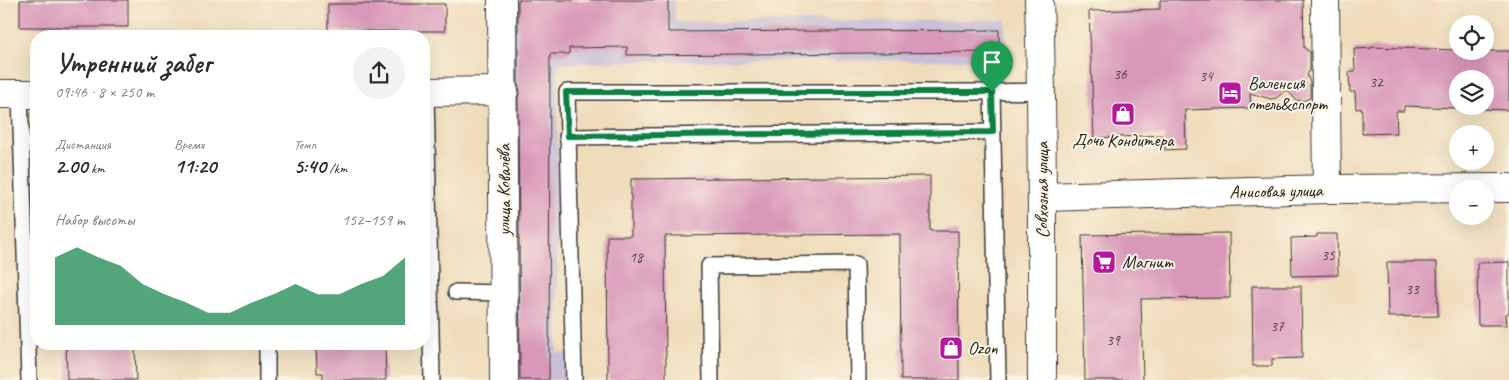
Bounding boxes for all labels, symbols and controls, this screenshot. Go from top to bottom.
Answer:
map controls [1449,15,1494,225]
button: locate [1449,15,1494,60]
pin [971,41,1013,92]
text: Утренний забег [55,45,211,80]
button: share [353,47,405,99]
icon: arrive [978,48,1006,76]
house number: 36 [1113,65,1128,84]
house number: 34 [1199,67,1214,86]
button: layers [1449,70,1494,115]
place label: Валенсия отель&спорт [1248,72,1328,115]
house number: 32 [1369,73,1384,92]
hotel icon: Валенсия отель&спорт [1217,80,1243,106]
text: 09:46 · 8 × 250 m [55,82,154,102]
shop icon: Дочь Кондитера [1110,101,1136,127]
button: + [1449,125,1494,170]
place label: Дочь Кондитера [1073,129,1175,151]
text: Дистанция [55,136,111,153]
text: Время [174,136,204,153]
text: Темп [294,136,316,153]
street label: Совхозная улица [1031,141,1053,238]
street label: улица Ковалёва [493,143,515,237]
text: 2.00 [55,153,88,179]
text: 11:20 [174,153,216,179]
text: 5:40 [294,153,326,179]
text: km [88,160,105,177]
text: /km [326,160,348,177]
street label: Анисовая улица [1229,179,1324,203]
button: − [1449,180,1494,225]
text: Набор высоты [55,210,134,230]
text: 152–159 m [342,210,405,230]
house number: 35 [1321,246,1336,265]
house number: 18 [629,248,644,267]
supermarket icon: Магнит [1091,249,1117,275]
place label: Магнит [1122,251,1174,273]
house number: 33 [1405,280,1420,299]
house number: 37 [1270,317,1285,336]
house number: 39 [1106,331,1121,350]
shop icon: Ozon [938,335,964,361]
place label: Ozon [968,337,998,359]

